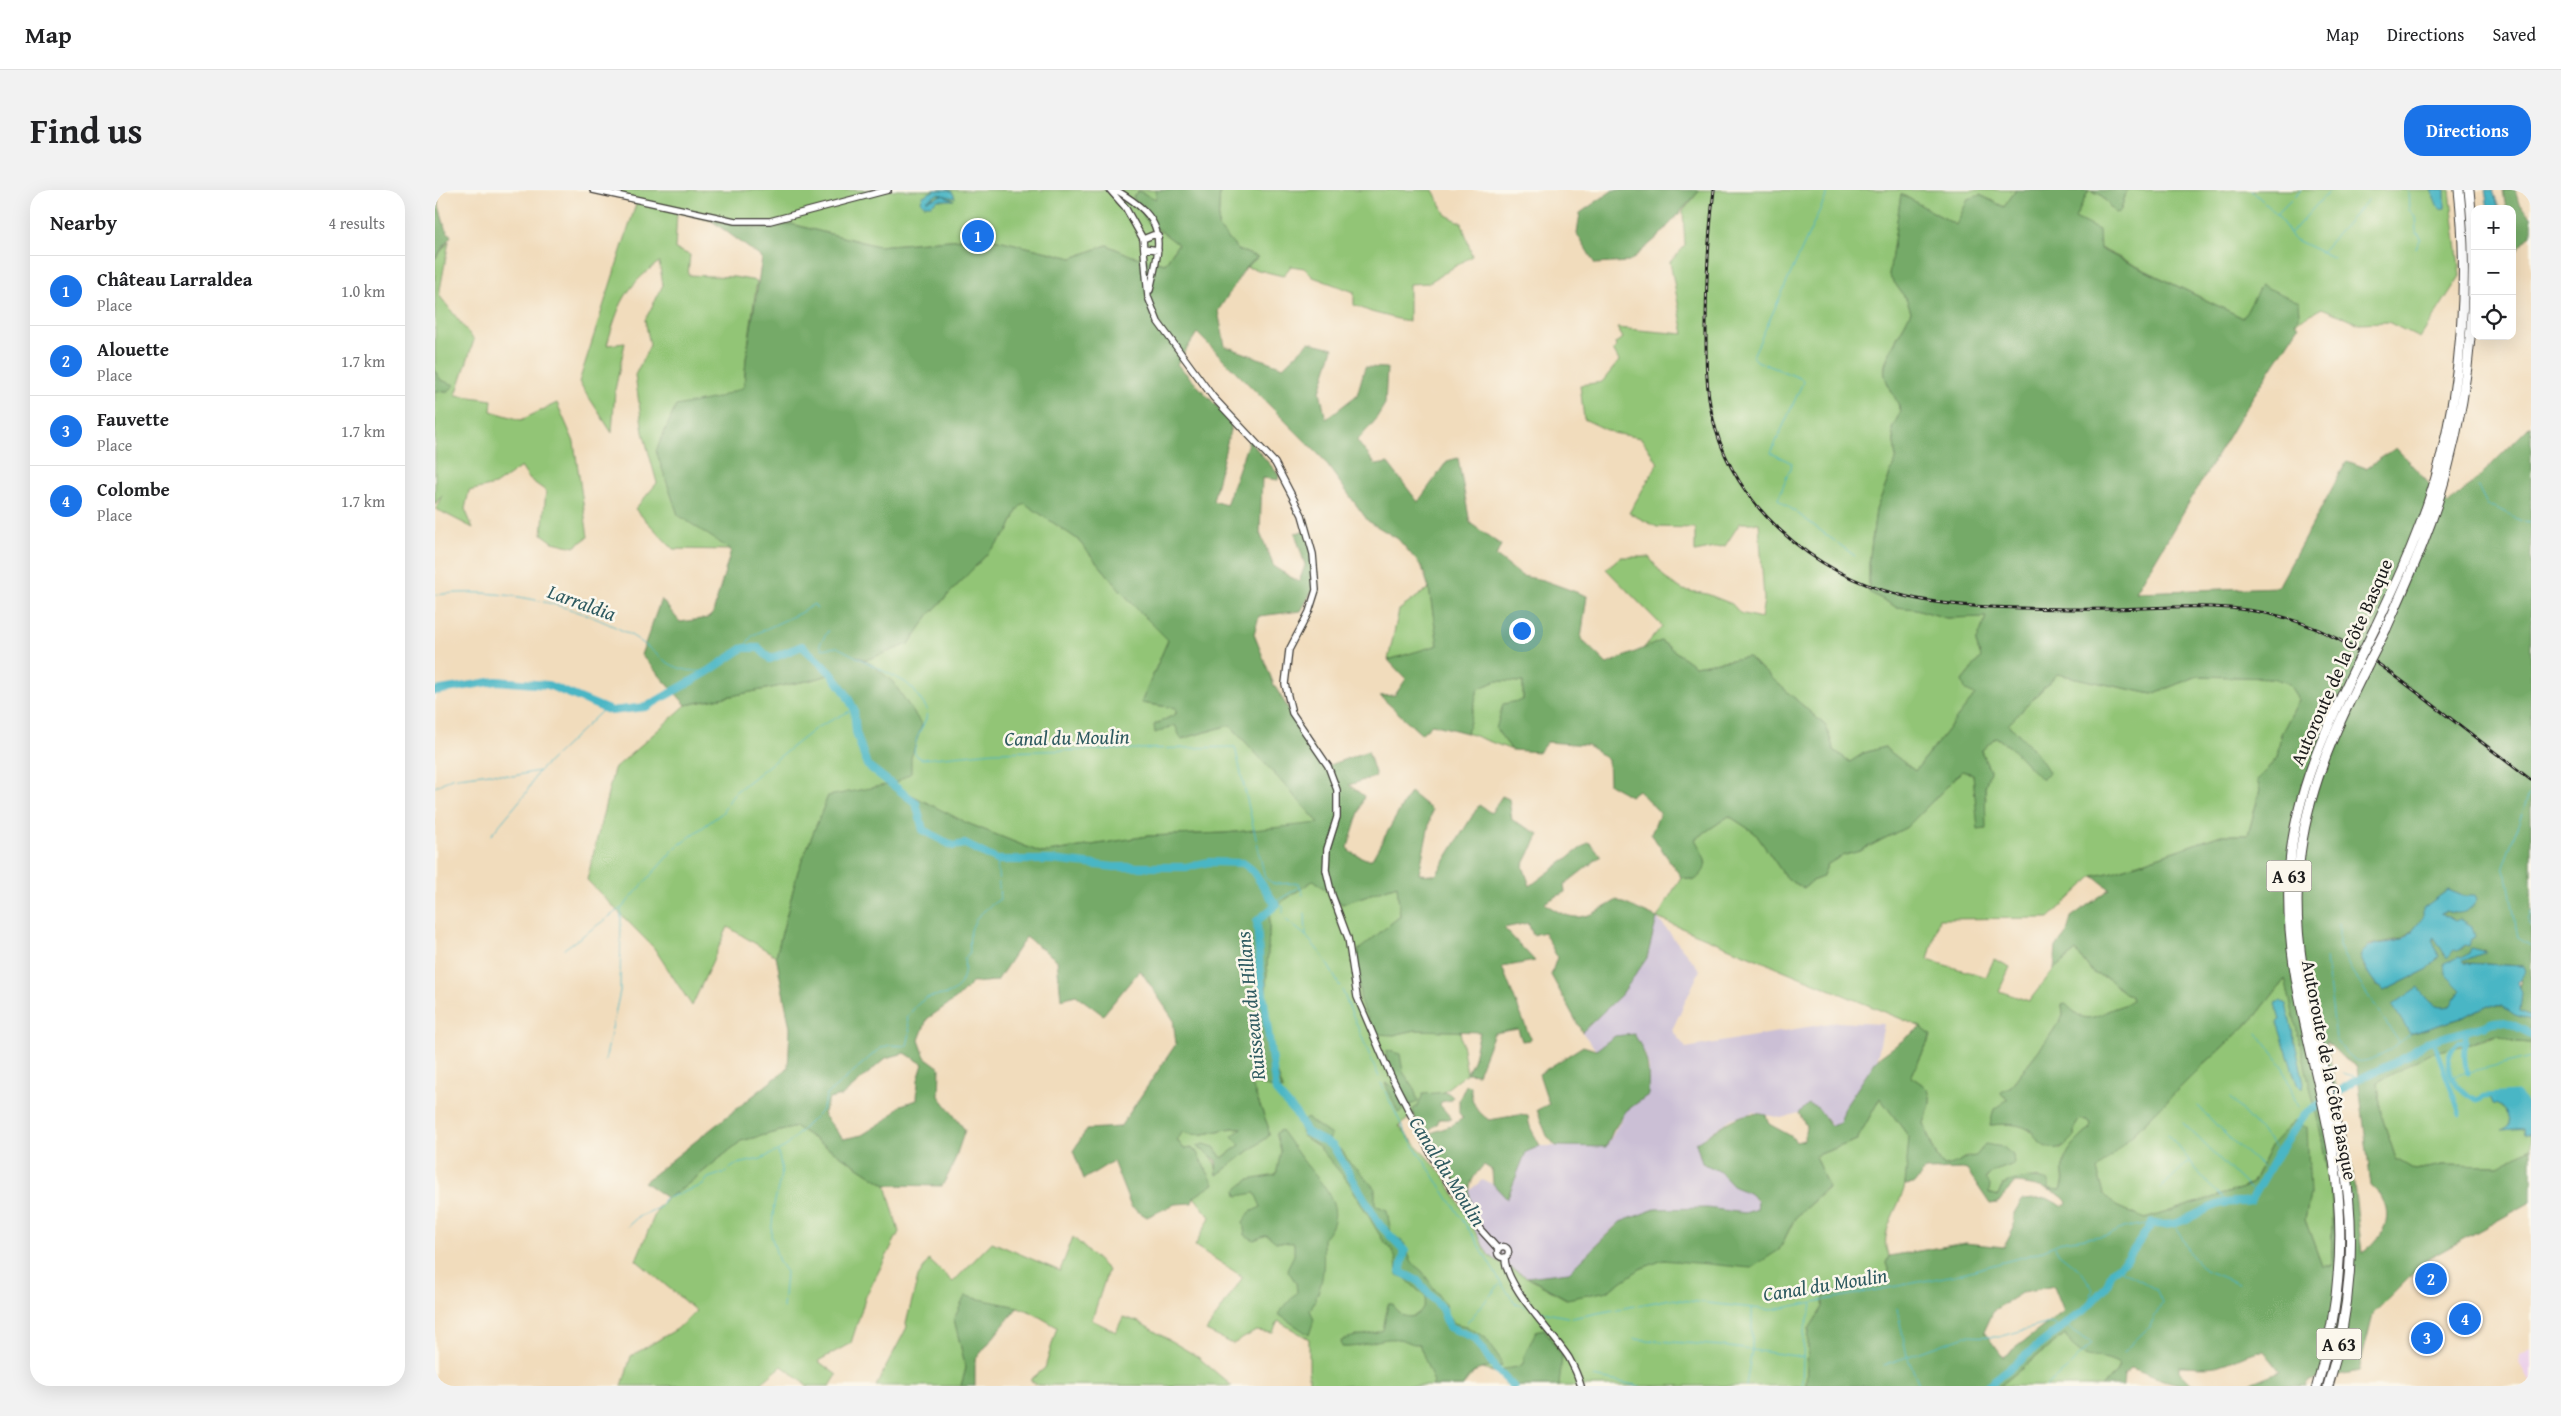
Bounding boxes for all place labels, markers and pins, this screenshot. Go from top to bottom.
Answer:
pin: 1 [962,217,994,255]
pin: 2 [2415,1260,2447,1298]
pin: 4 [2449,1300,2481,1338]
pin: 3 [2411,1319,2443,1357]

